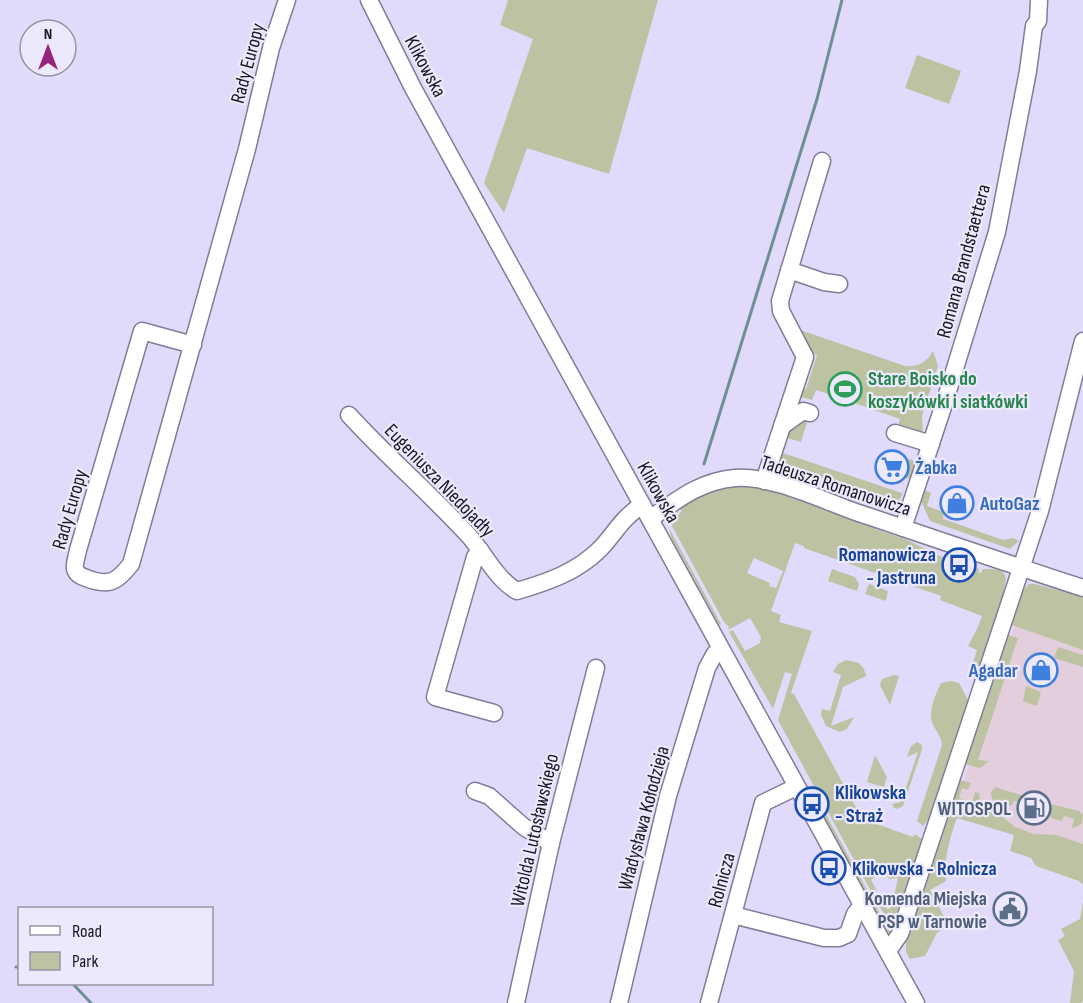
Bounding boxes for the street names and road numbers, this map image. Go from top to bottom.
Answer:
street label: Rady Europy [226,20,270,106]
street label: Klikowska [399,32,451,101]
street label: Romana Brandstaettera [932,182,996,341]
street label: Eugeniusza Niedojadły [379,419,500,543]
street label: Tadeusza Romanowicza [758,450,914,522]
street label: Klikowska [632,458,685,527]
street label: Rady Europy [47,466,93,552]
street label: Władysława Kołodzieja [613,743,675,893]
street label: Witolda Lutosławskiego [506,751,564,909]
street label: Rolnicza [703,850,741,910]

